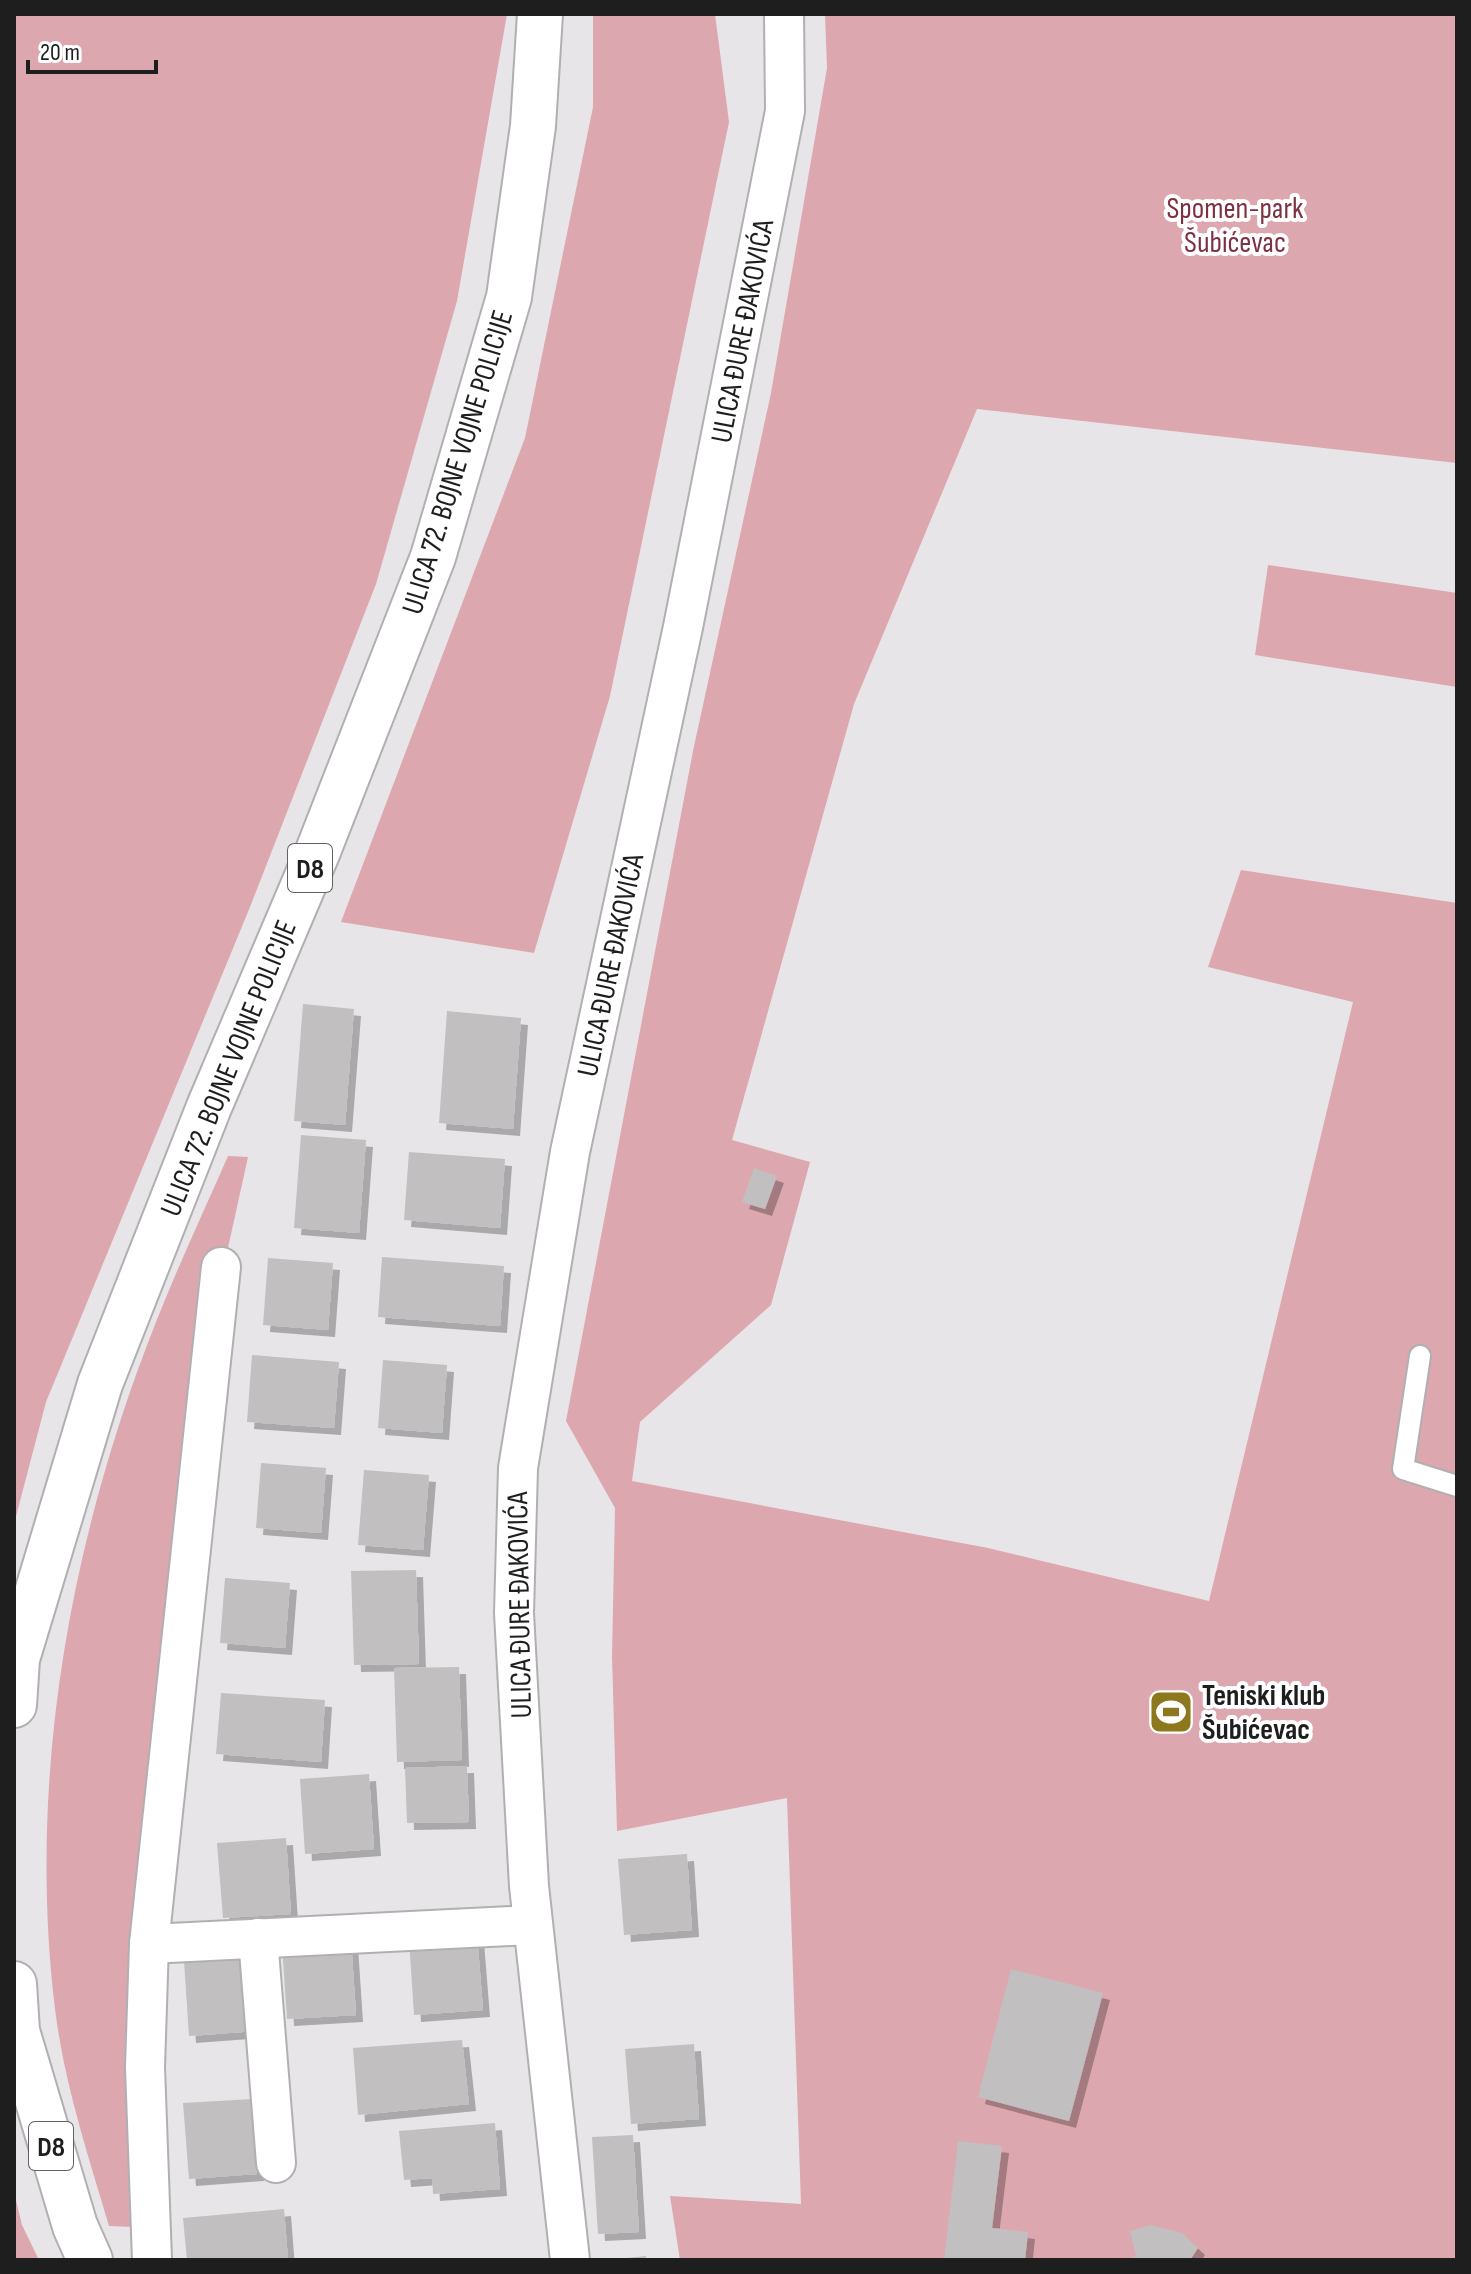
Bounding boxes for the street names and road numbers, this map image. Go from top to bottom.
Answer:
street label: ULICA ĐURE ĐAKOVIĆA [704,216,782,446]
street label: ULICA 72. BOJNE VOJNE POLICIJE [395,306,521,619]
road number: D8 [288,844,332,892]
street label: ULICA ĐURE ĐAKOVIĆA [570,850,652,1080]
street label: ULICA 72. BOJNE VOJNE POLICIJE [153,915,305,1222]
street label: ULICA ĐURE ĐAKOVIĆA [500,1491,540,1719]
road number: D8 [29,2122,73,2170]

